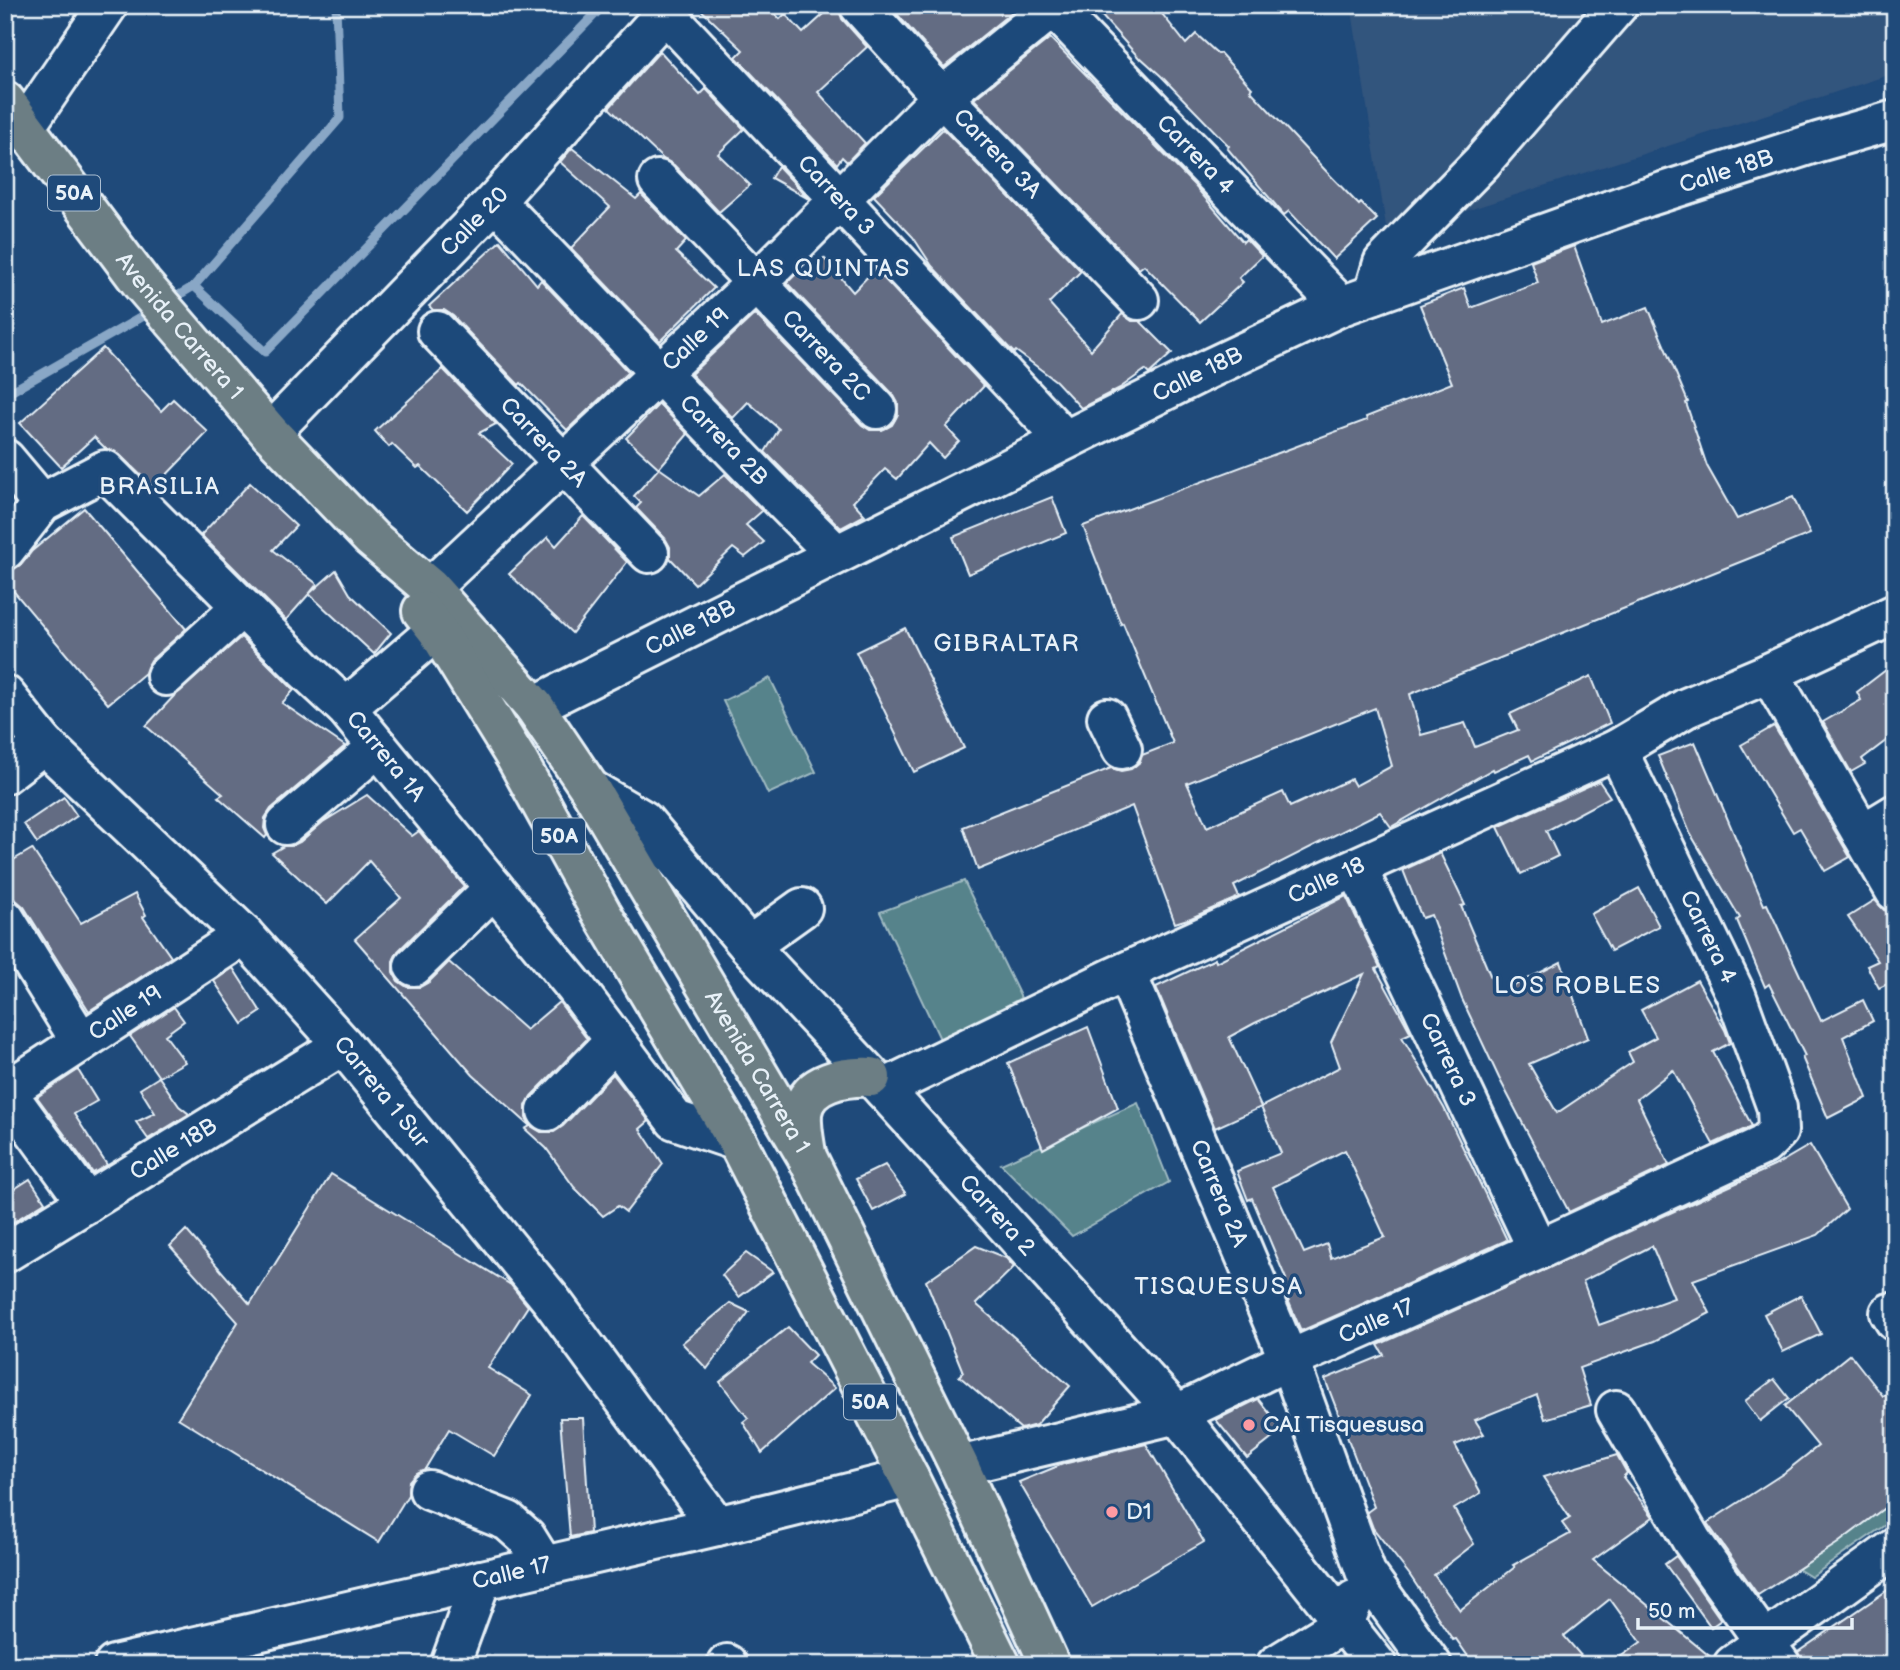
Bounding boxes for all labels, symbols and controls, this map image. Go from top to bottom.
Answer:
street label: Carrera 3A [947,103,1048,205]
street label: Carrera 4 [1150,109,1240,201]
street label: Calle 18B [1676,143,1777,200]
street label: Carrera 3 [791,149,880,242]
road number: 50A [48,176,100,210]
street label: Calle 20 [435,181,515,263]
street label: Avenida Carrera 1 [109,247,249,406]
district label: LAS QUINTAS [737,254,911,283]
street label: Calle 19 [656,301,735,377]
street label: Carrera 2C [776,304,876,407]
street label: Calle 18B [1148,340,1248,408]
street label: Carrera 2B [674,389,774,492]
street label: Carrera 2A [494,392,593,494]
district label: BRASILIA [99,472,221,501]
street label: Calle 18B [641,593,741,662]
district label: GIBRALTAR [933,629,1081,658]
street label: Carrera 1A [340,705,432,808]
road number: 50A [533,818,585,854]
street label: Calle 18 [1284,851,1369,910]
street label: Carrera 4 [1673,886,1743,988]
district label: LOS ROBLES [1494,971,1662,1000]
street label: Calle 19 [84,979,167,1047]
street label: Avenida Carrera 1 [698,986,816,1158]
street label: Carrera 3 [1414,1008,1482,1111]
street label: Carrera 1 Sur [328,1031,436,1154]
street label: Calle 18B [125,1112,223,1187]
street label: Carrera 2A [1184,1135,1254,1252]
street label: Carrera 2 [953,1169,1041,1262]
district label: TISQUESUSA [1134,1272,1304,1301]
street label: Calle 17 [1334,1292,1419,1350]
road number: 50A [844,1384,896,1420]
place label: CAI Tisquesusa [1263,1411,1424,1439]
marker: CAI Tisquesusa [1241,1417,1257,1433]
place label: D1 [1126,1498,1152,1526]
marker: D1 [1104,1504,1120,1520]
street label: Calle 17 [470,1551,554,1596]
scale bar [1638,1586,1851,1630]
text: 50 m [1648,1599,1695,1624]

